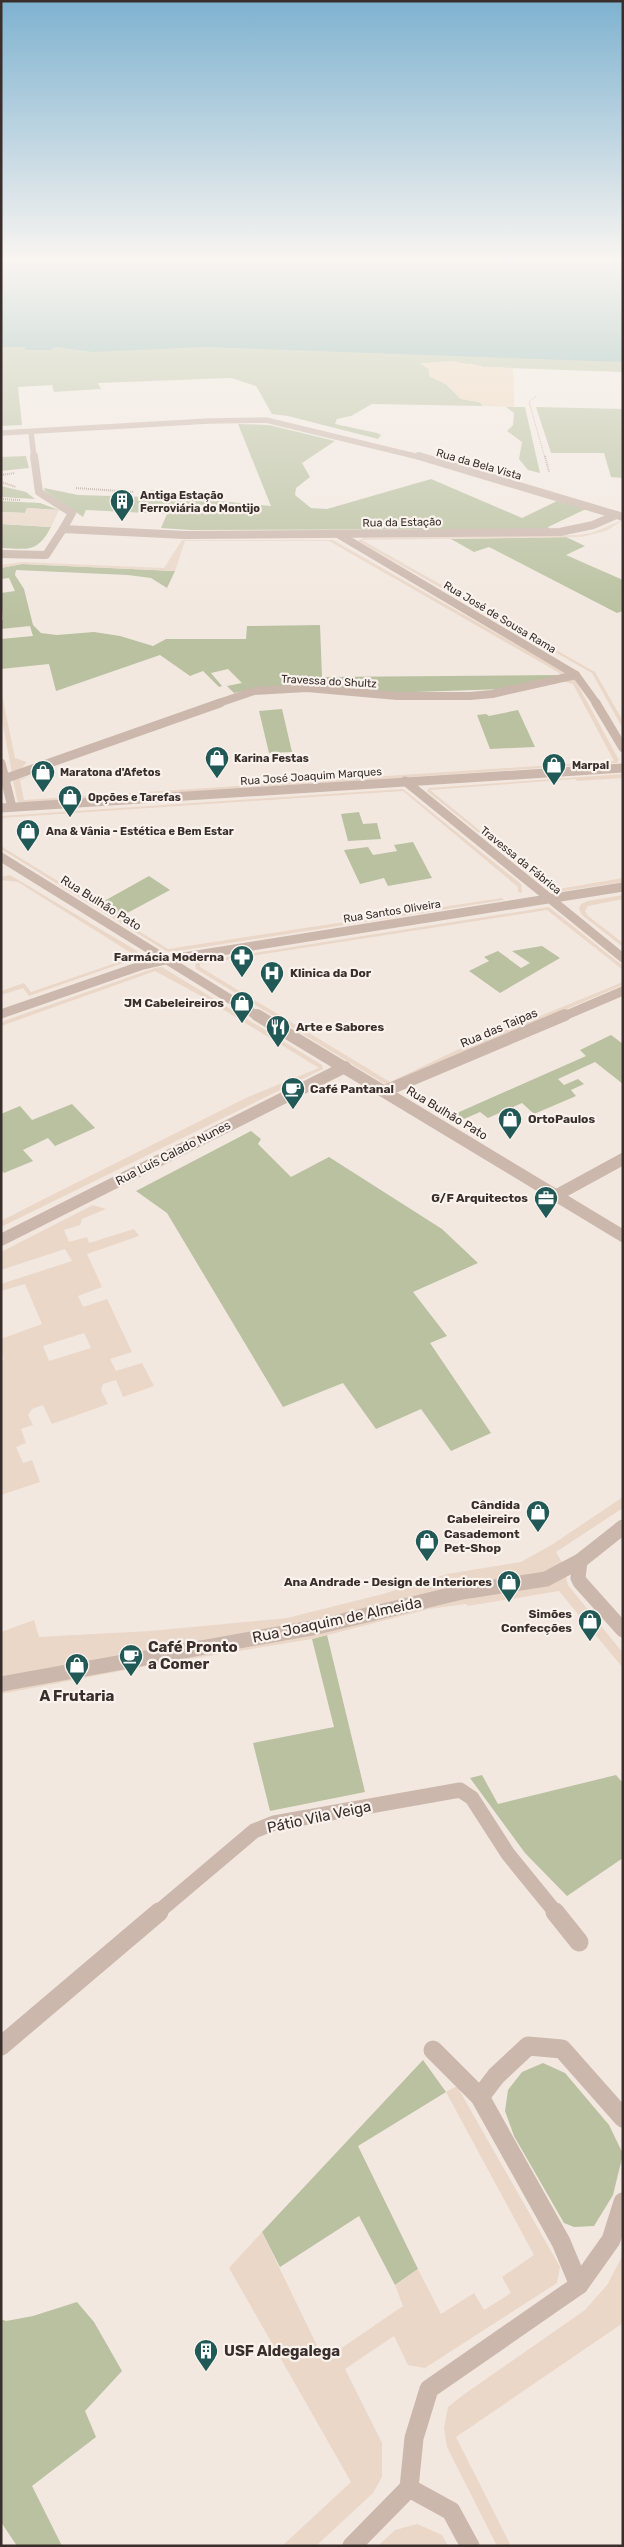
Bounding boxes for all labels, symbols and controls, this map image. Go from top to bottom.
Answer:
street label: Rua da Bela Vista [435,446,523,483]
building icon: Antiga Estação Ferroviária do Montijo [109,488,135,522]
place label: Antiga Estação Ferroviária do Montijo [140,489,260,515]
street label: Rua da Estação [362,515,442,530]
street label: Rua José de Sousa Rama [441,579,558,656]
street label: Travessa do Shultz [281,672,378,691]
shop icon: Karina Festas [204,745,230,779]
place label: Karina Festas [234,752,309,765]
shop icon: Marpal [541,752,567,786]
shop icon: Maratona d'Afetos [30,759,56,793]
place label: Marpal [572,759,609,772]
street label: Rua José Joaquim Marques [240,765,383,788]
place label: Maratona d'Afetos [60,766,161,779]
shop icon: Opções e Tarefas [57,784,83,818]
place label: Opções e Tarefas [88,791,181,804]
shop icon: Ana & Vânia - Estética e Bem Estar [15,818,41,852]
street label: Travessa da Fábrica [478,824,564,897]
place label: Ana & Vânia - Estética e Bem Estar [46,825,234,838]
street label: Rua Bulhão Pato [58,873,144,933]
street label: Rua Santos Oliveira [342,897,442,926]
pharmacy icon: Farmácia Moderna [229,944,255,978]
place label: Farmácia Moderna [114,950,224,964]
hospital icon: Klinica da Dor [259,960,285,994]
place label: Klinica da Dor [290,966,372,980]
shop icon: JM Cabeleireiros [229,990,255,1024]
place label: JM Cabeleireiros [124,996,224,1010]
street label: Rua das Taipas [458,1005,540,1051]
restaurant icon: Arte e Sabores [265,1014,291,1048]
place label: Arte e Sabores [296,1020,384,1034]
cafe icon: Café Pantanal [280,1076,306,1110]
place label: Café Pantanal [310,1082,394,1096]
street label: Rua Bulhão Pato [404,1083,490,1143]
shop icon: OrtoPaulos [497,1106,523,1140]
place label: OrtoPaulos [528,1112,595,1126]
street label: Rua Luís Calado Nunes [113,1118,233,1188]
office icon: G/F Arquitectos [533,1185,559,1219]
place label: G/F Arquitectos [431,1191,528,1205]
place label: Cândida Cabeleireiro [447,1498,520,1526]
shop icon: Cândida Cabeleireiro [525,1499,551,1533]
place label: Casademont Pet-Shop [444,1527,520,1555]
shop icon: Casademont Pet-Shop [414,1528,440,1562]
shop icon: Ana Andrade - Design de Interiores [496,1569,522,1603]
place label: Ana Andrade - Design de Interiores [284,1575,492,1589]
street label: Rua Joaquim de Almeida [251,1593,423,1647]
place label: Simões Confecções [501,1607,572,1635]
shop icon: Simões Confecções [577,1608,603,1642]
place label: Café Pronto a Comer [148,1638,238,1673]
cafe icon: Café Pronto a Comer [118,1643,144,1677]
shop icon: A Frutaria [64,1652,90,1686]
place label: A Frutaria [40,1687,115,1705]
street label: Pátio Vila Veiga [265,1797,373,1837]
building icon: USF Aldegalega [193,2338,219,2372]
place label: USF Aldegalega [224,2342,340,2360]

